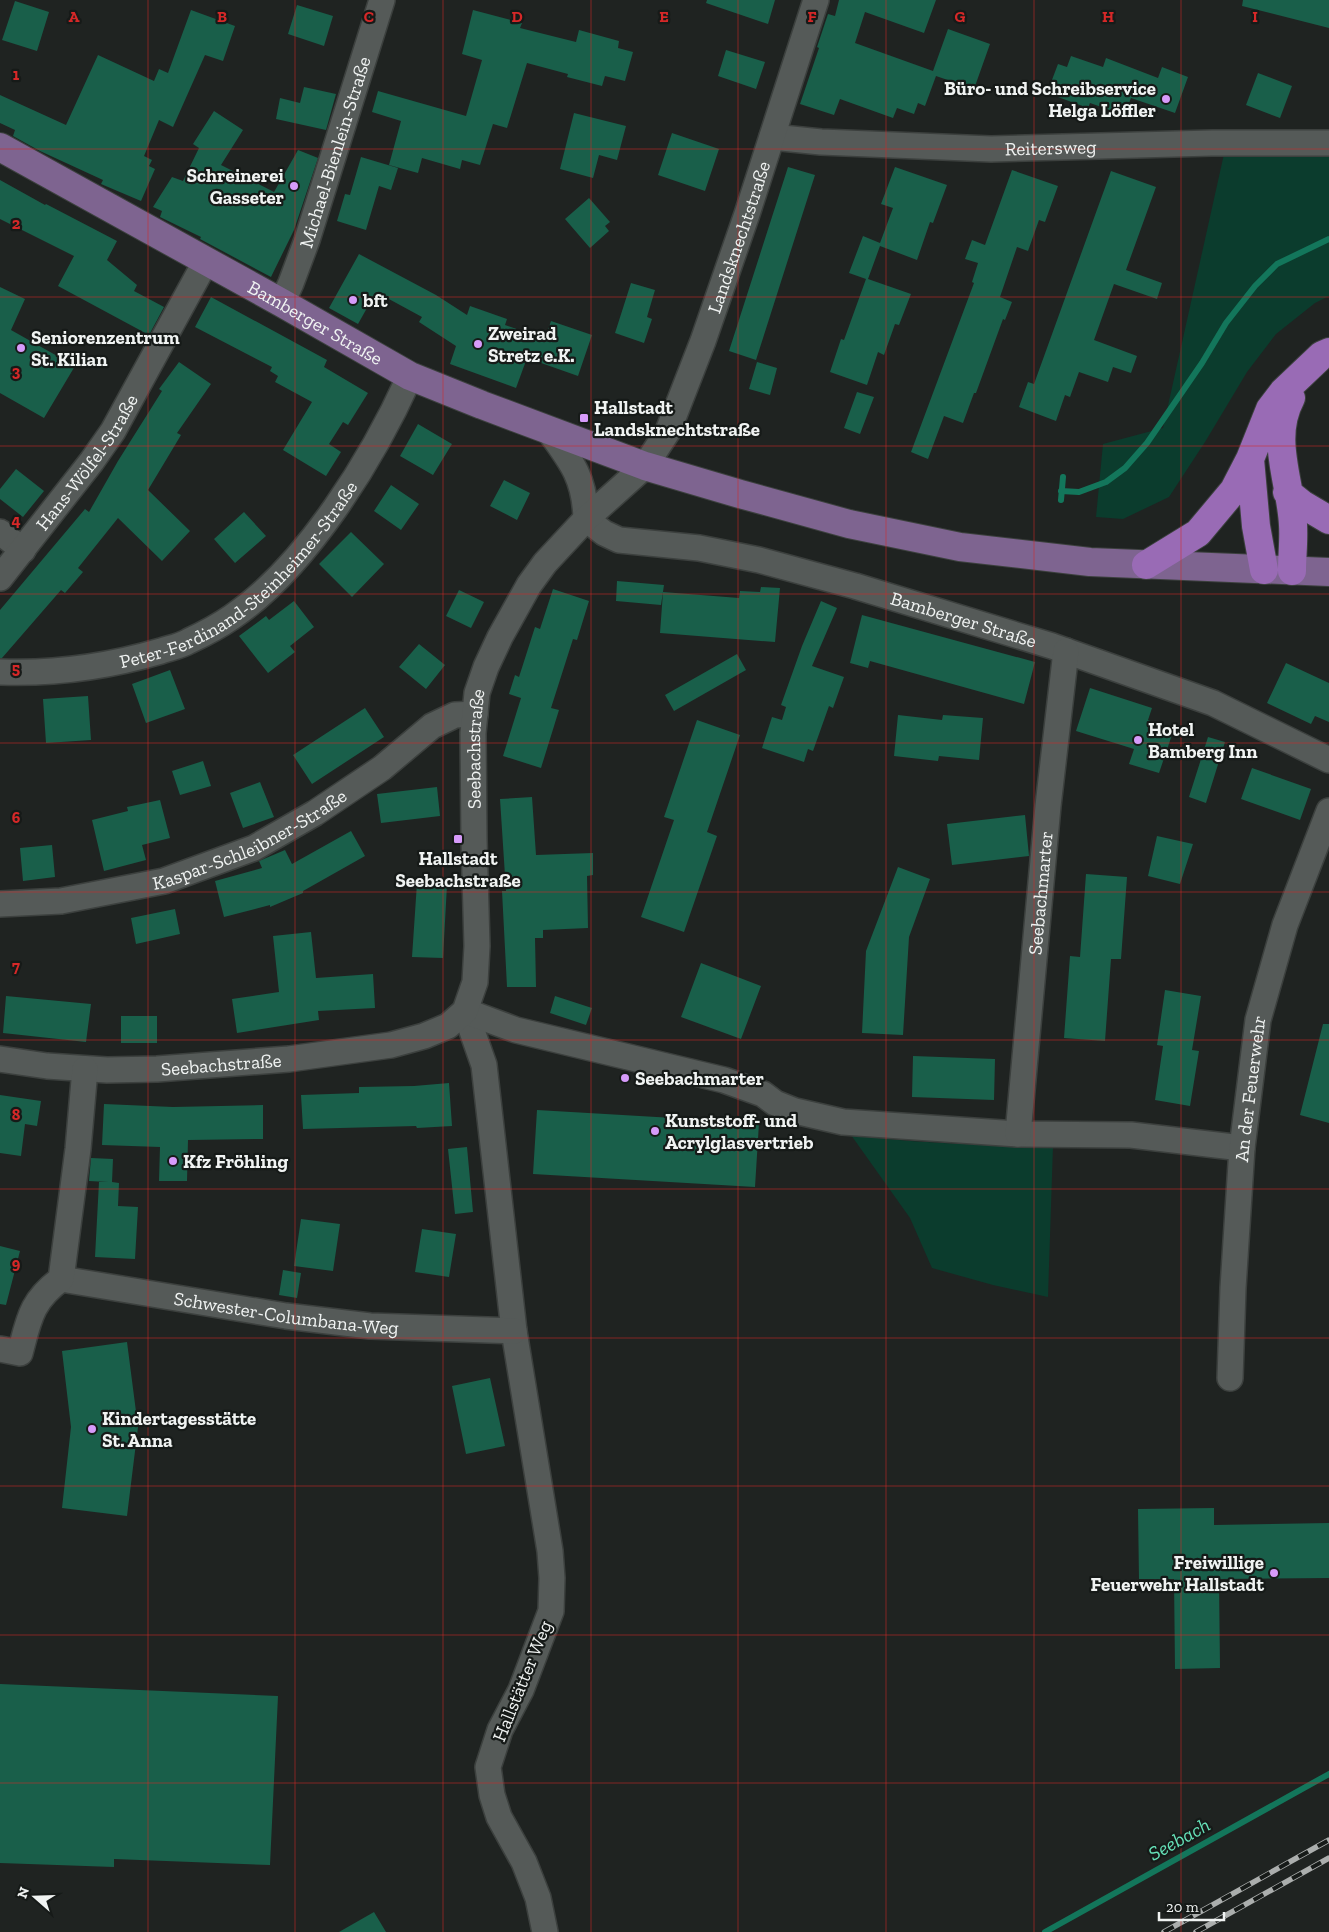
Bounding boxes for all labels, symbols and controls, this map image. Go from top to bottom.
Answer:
text: A [69,7,80,26]
text: B [217,7,227,26]
text: C [364,7,374,26]
text: D [511,7,523,26]
text: E [659,7,669,26]
text: F [807,7,817,26]
text: G [955,7,966,26]
text: H [1102,7,1114,26]
text: I [1252,7,1258,26]
street label: Michael-Bienlein-Straße [294,53,375,251]
text: 1 [13,65,20,84]
place label: Büro- und Schreibservice Helga Löffler [944,77,1157,122]
marker: Büro- und Schreibservice Helga Löffler [1160,93,1172,105]
street label: Reitersweg [1004,135,1097,160]
street label: Landsknechtstraße [702,158,775,316]
place label: Schreinerei Gasseter [187,164,285,209]
marker: Schreinerei Gasseter [288,180,300,192]
text: 2 [12,214,21,233]
street label: Bamberger Straße [244,275,387,370]
place label: bft [362,289,388,312]
marker: bft [347,294,359,306]
place label: Zweirad Stretz e.K. [488,322,575,367]
place label: Seniorenzentrum St. Kilian [31,326,180,371]
marker: Zweirad Stretz e.K. [472,338,484,350]
marker: Seniorenzentrum St. Kilian [15,342,27,354]
text: 3 [12,362,21,381]
street label: Hans-Wölfel-Straße [31,390,143,535]
place label: Hallstadt Landsknechtstraße [594,396,760,441]
marker: Hallstadt Landsknechtstraße [578,412,590,424]
street label: Peter-Ferdinand-Steinheimer-Straße [117,476,362,673]
text: 4 [11,511,21,530]
street label: Bamberger Straße [888,586,1039,652]
text: 5 [12,659,20,678]
street label: Seebachstraße [461,685,489,809]
place label: Hotel Bamberg Inn [1148,718,1258,763]
marker: Hotel Bamberg Inn [1132,734,1144,746]
street label: Kaspar-Schleibner-Straße [150,784,351,894]
text: 6 [12,808,21,827]
street label: Seebachmarter [1023,830,1057,956]
marker: Hallstadt Seebachstraße [452,833,464,845]
place label: Hallstadt Seebachstraße [395,847,521,892]
text: 7 [12,957,20,976]
street label: An der Feuerwehr [1230,1013,1270,1163]
street label: Seebachstraße [160,1048,282,1080]
place label: Seebachmarter [635,1067,764,1090]
marker: Seebachmarter [619,1072,631,1084]
text: 8 [12,1105,21,1124]
place label: Kunststoff- und Acrylglasvertrieb [665,1109,814,1154]
marker: Kunststoff- und Acrylglasvertrieb [649,1125,661,1137]
place label: Kfz Fröhling [183,1150,288,1173]
marker: Kfz Fröhling [167,1155,179,1167]
text: 9 [12,1254,21,1273]
street label: Schwester-Columbana-Weg [172,1286,400,1339]
place label: Kindertagesstätte St. Anna [102,1407,256,1452]
marker: Kindertagesstätte St. Anna [86,1423,98,1435]
place label: Freiwillige Feuerwehr Hallstadt [1091,1551,1264,1596]
marker: Freiwillige Feuerwehr Hallstadt [1268,1567,1280,1579]
street label: Hallstätter Weg [487,1617,557,1745]
water label: Seebach [1144,1812,1214,1866]
north arrow [10,1872,60,1922]
text: N [13,1884,33,1901]
scale bar [1159,1890,1224,1922]
text: 20 m [1166,1898,1199,1916]

